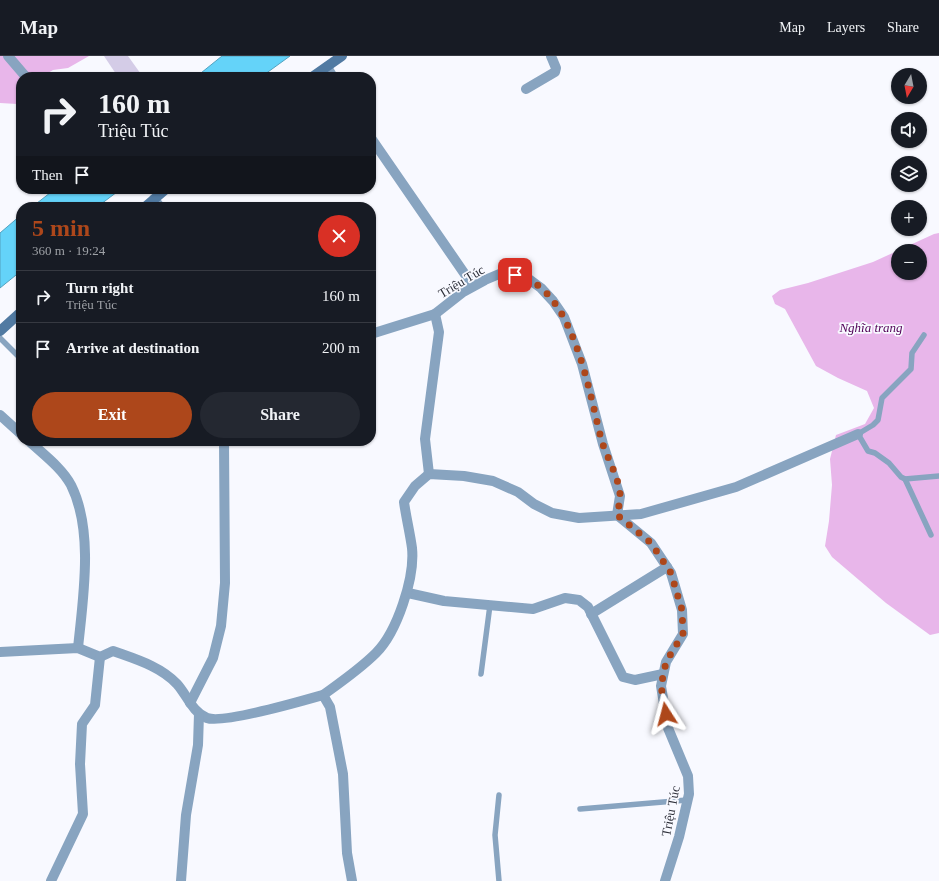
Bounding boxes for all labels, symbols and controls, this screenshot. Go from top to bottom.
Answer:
text: Map [20,17,58,38]
text: Map [779,20,805,35]
text: Layers [827,20,865,35]
text: Share [887,20,919,35]
north arrow [891,68,927,104]
map controls [891,68,927,280]
icon: right [32,88,84,140]
text: 160 m [98,88,170,119]
button: sound [891,112,927,148]
text: Triệu Túc [98,121,169,141]
button: layers [891,156,927,192]
icon: arrive [71,164,93,186]
text: Then [32,167,63,183]
button: + [891,200,927,236]
text: 5 min [32,215,90,241]
button: close [318,215,360,257]
text: 360 m · 19:24 [32,243,105,258]
button: − [891,244,927,280]
pin [498,258,532,292]
street label: Triệu Túc [436,262,487,301]
icon: arrive [504,264,526,286]
text: Turn right [66,280,133,296]
icon: right [32,286,54,308]
text: 160 m [322,288,360,304]
text: Triệu Túc [66,297,117,312]
park label: Nghĩa trang [838,320,903,335]
icon: arrive [32,338,54,360]
text: Arrive at destination [66,340,199,356]
text: 200 m [322,340,360,356]
button: Exit [32,392,192,438]
button: Share [200,392,360,438]
position arrow [645,693,687,735]
street label: Triệu Túc [658,784,683,838]

